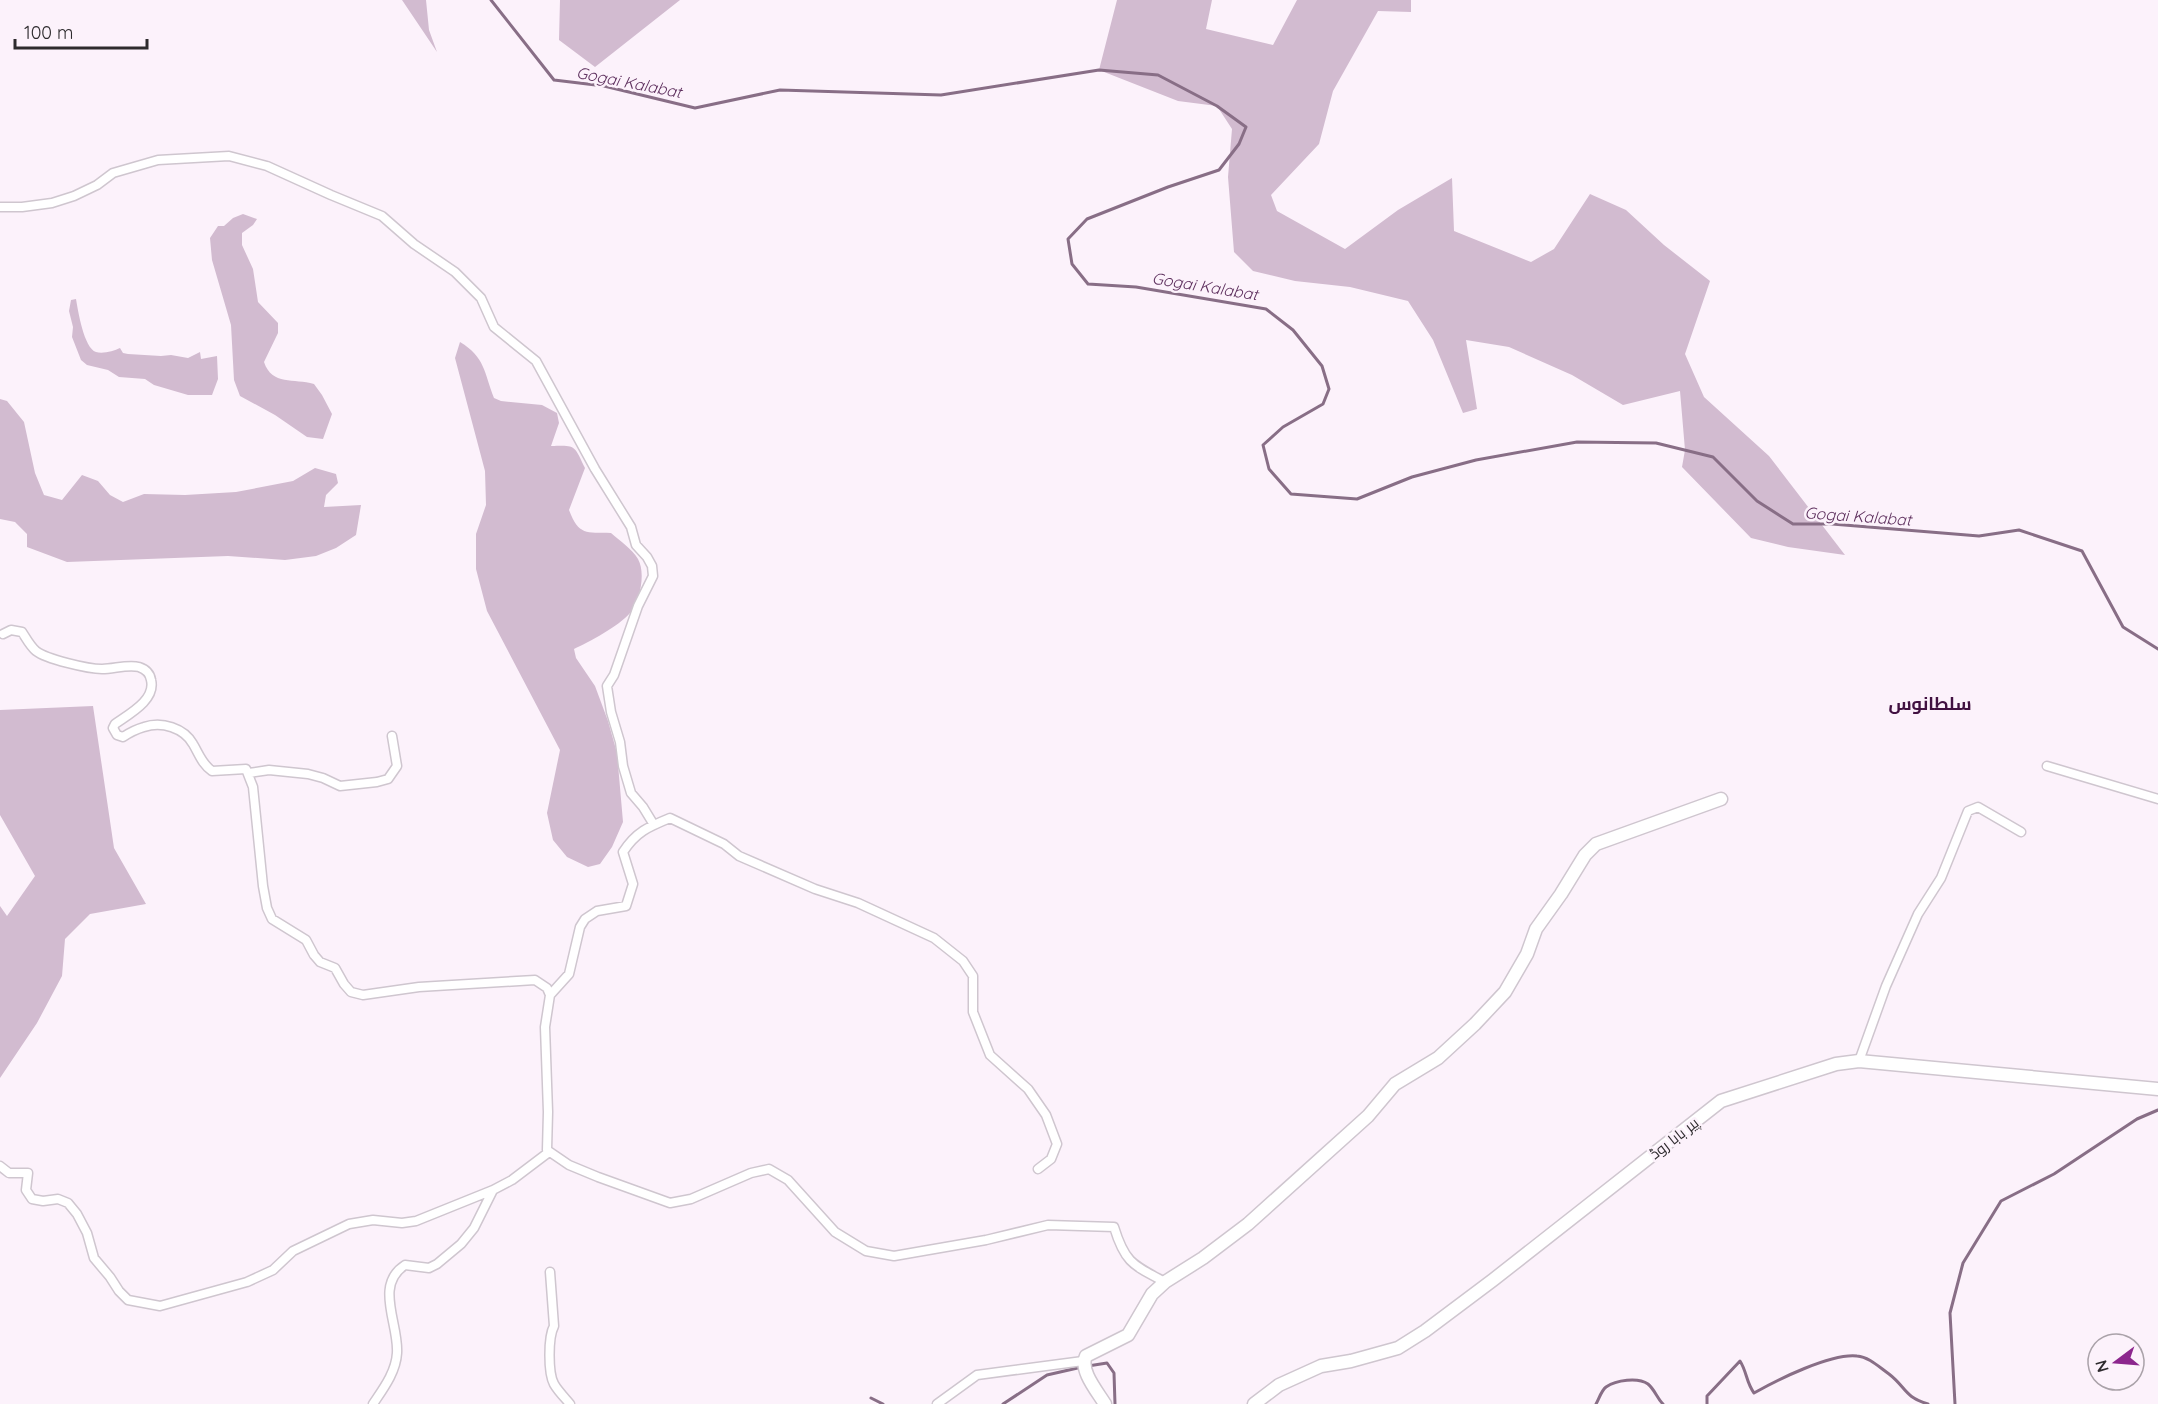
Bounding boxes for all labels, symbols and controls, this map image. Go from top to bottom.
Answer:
scale bar [15,12,147,50]
text: 100 m [24,21,73,44]
water label: Gogai Kalabat [575,62,685,102]
water label: Gogai Kalabat [1151,268,1261,304]
water label: Gogai Kalabat [1804,502,1914,530]
district label: سلطانوس [1888,692,1972,715]
street label: پیر بابا روڈ [1646,1113,1703,1164]
north arrow [2086,1332,2146,1392]
text: N [2090,1358,2113,1375]

